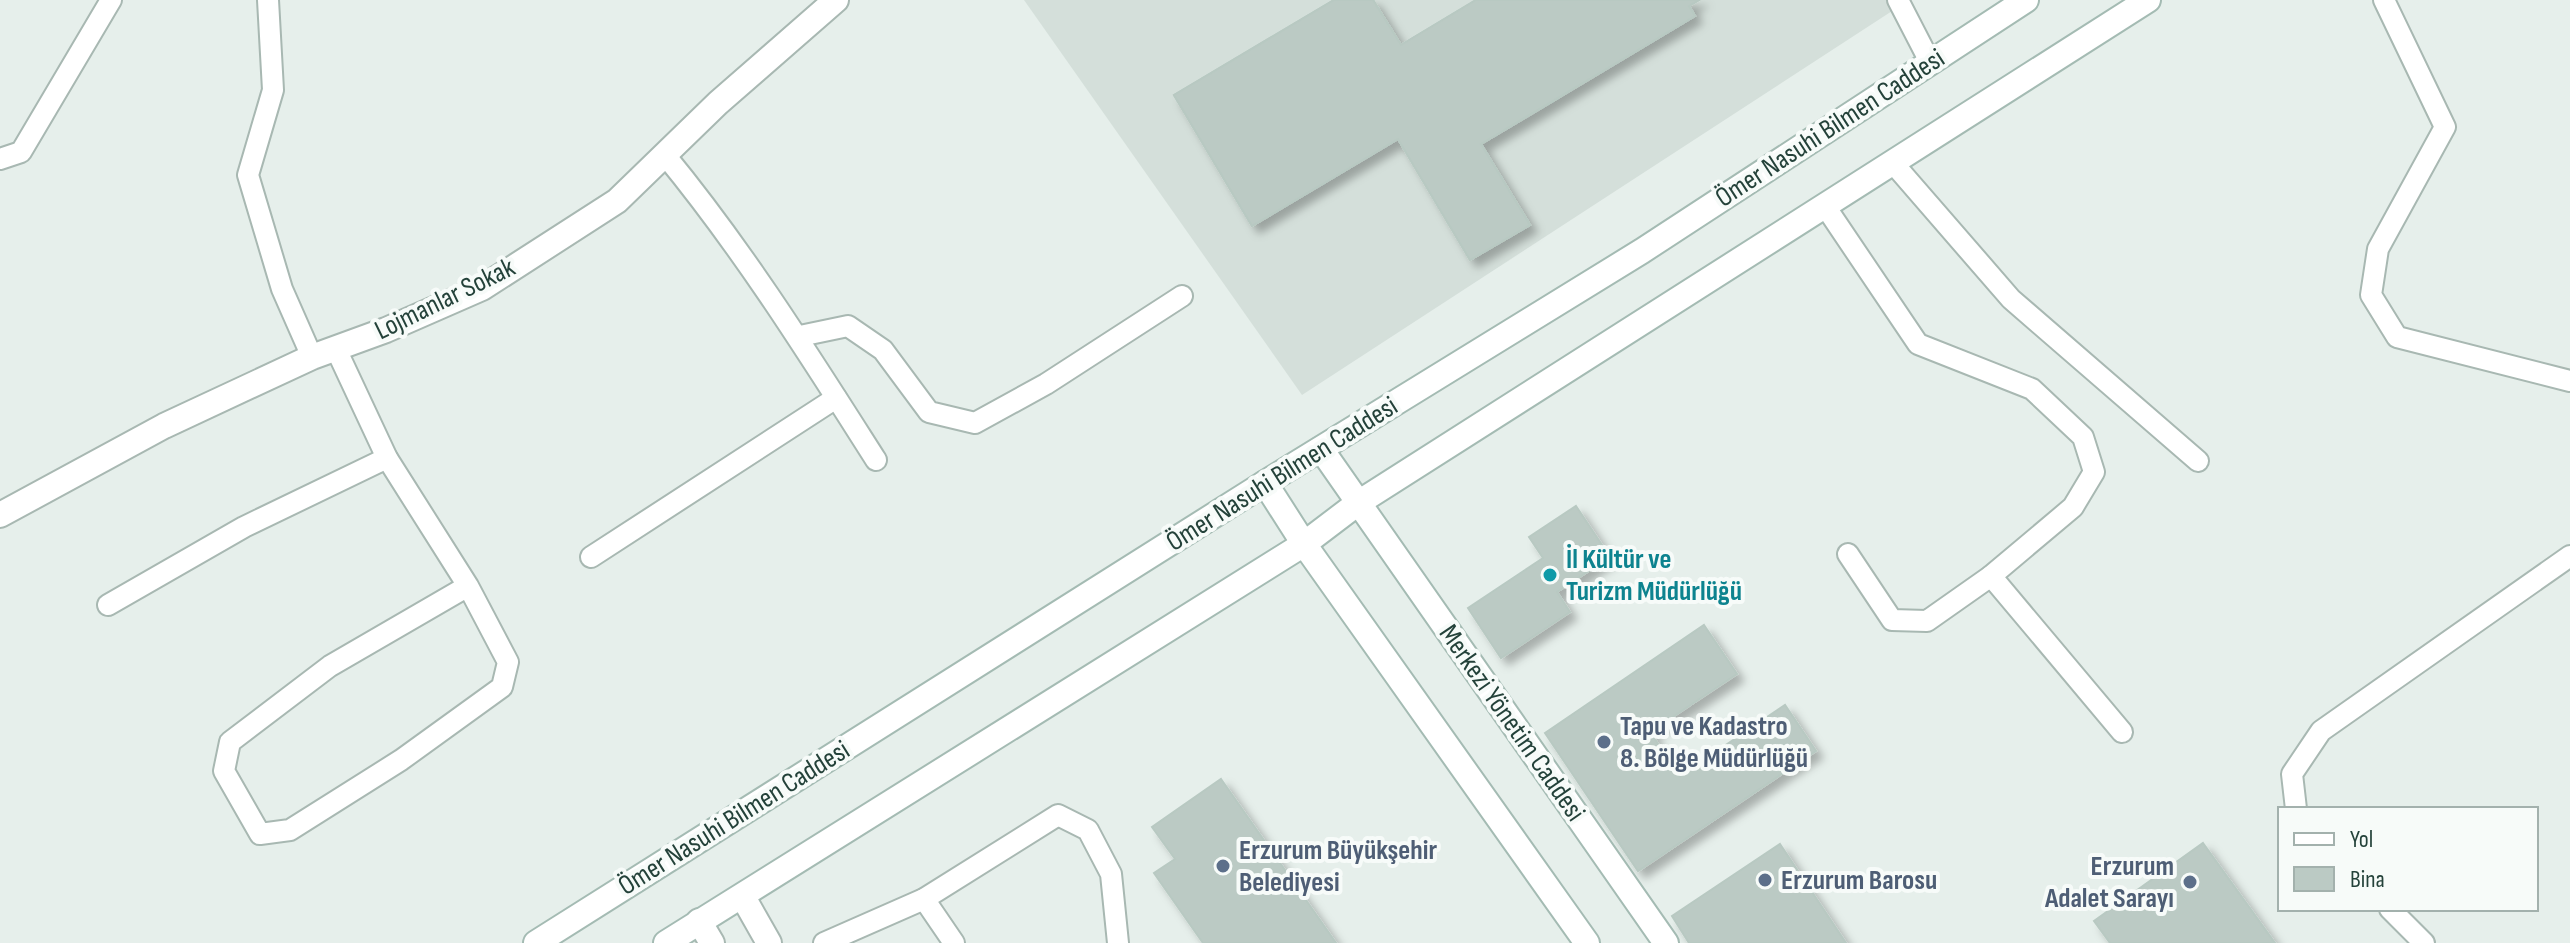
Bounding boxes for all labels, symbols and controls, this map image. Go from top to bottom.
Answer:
street label: Ömer Nasuhi Bilmen Caddesi [1709,42,1951,214]
street label: Lojmanlar Sokak [370,251,521,347]
street label: Ömer Nasuhi Bilmen Caddesi [1160,389,1404,559]
place label: İl Kültür ve Turizm Müdürlüğü [1566,543,1742,608]
marker: İl Kültür ve Turizm Müdürlüğü [1541,566,1559,584]
street label: Merkezi Yönetim Caddesi [1432,618,1592,828]
place label: Tapu ve Kadastro 8. Bölge Müdürlüğü [1620,710,1808,775]
street label: Ömer Nasuhi Bilmen Caddesi [612,733,856,903]
marker: Tapu ve Kadastro 8. Bölge Müdürlüğü [1595,733,1613,751]
legend [2278,807,2538,911]
text: Yol [2350,825,2373,854]
place label: Erzurum Büyükşehir Belediyesi [1239,834,1437,899]
place label: Erzurum Adalet Sarayı [2044,850,2174,915]
marker: Erzurum Büyükşehir Belediyesi [1214,857,1232,875]
place label: Erzurum Barosu [1781,864,1937,897]
text: Bina [2350,865,2385,894]
marker: Erzurum Barosu [1756,871,1774,889]
marker: Erzurum Adalet Sarayı [2181,873,2199,891]

